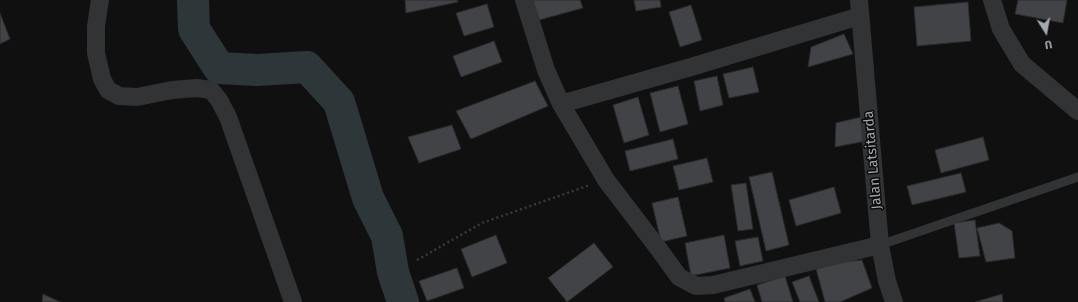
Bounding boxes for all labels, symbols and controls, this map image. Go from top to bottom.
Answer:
north arrow [1026,12,1066,52]
text: U [1044,37,1053,51]
street label: Jalan Latsitarda [860,110,886,210]

